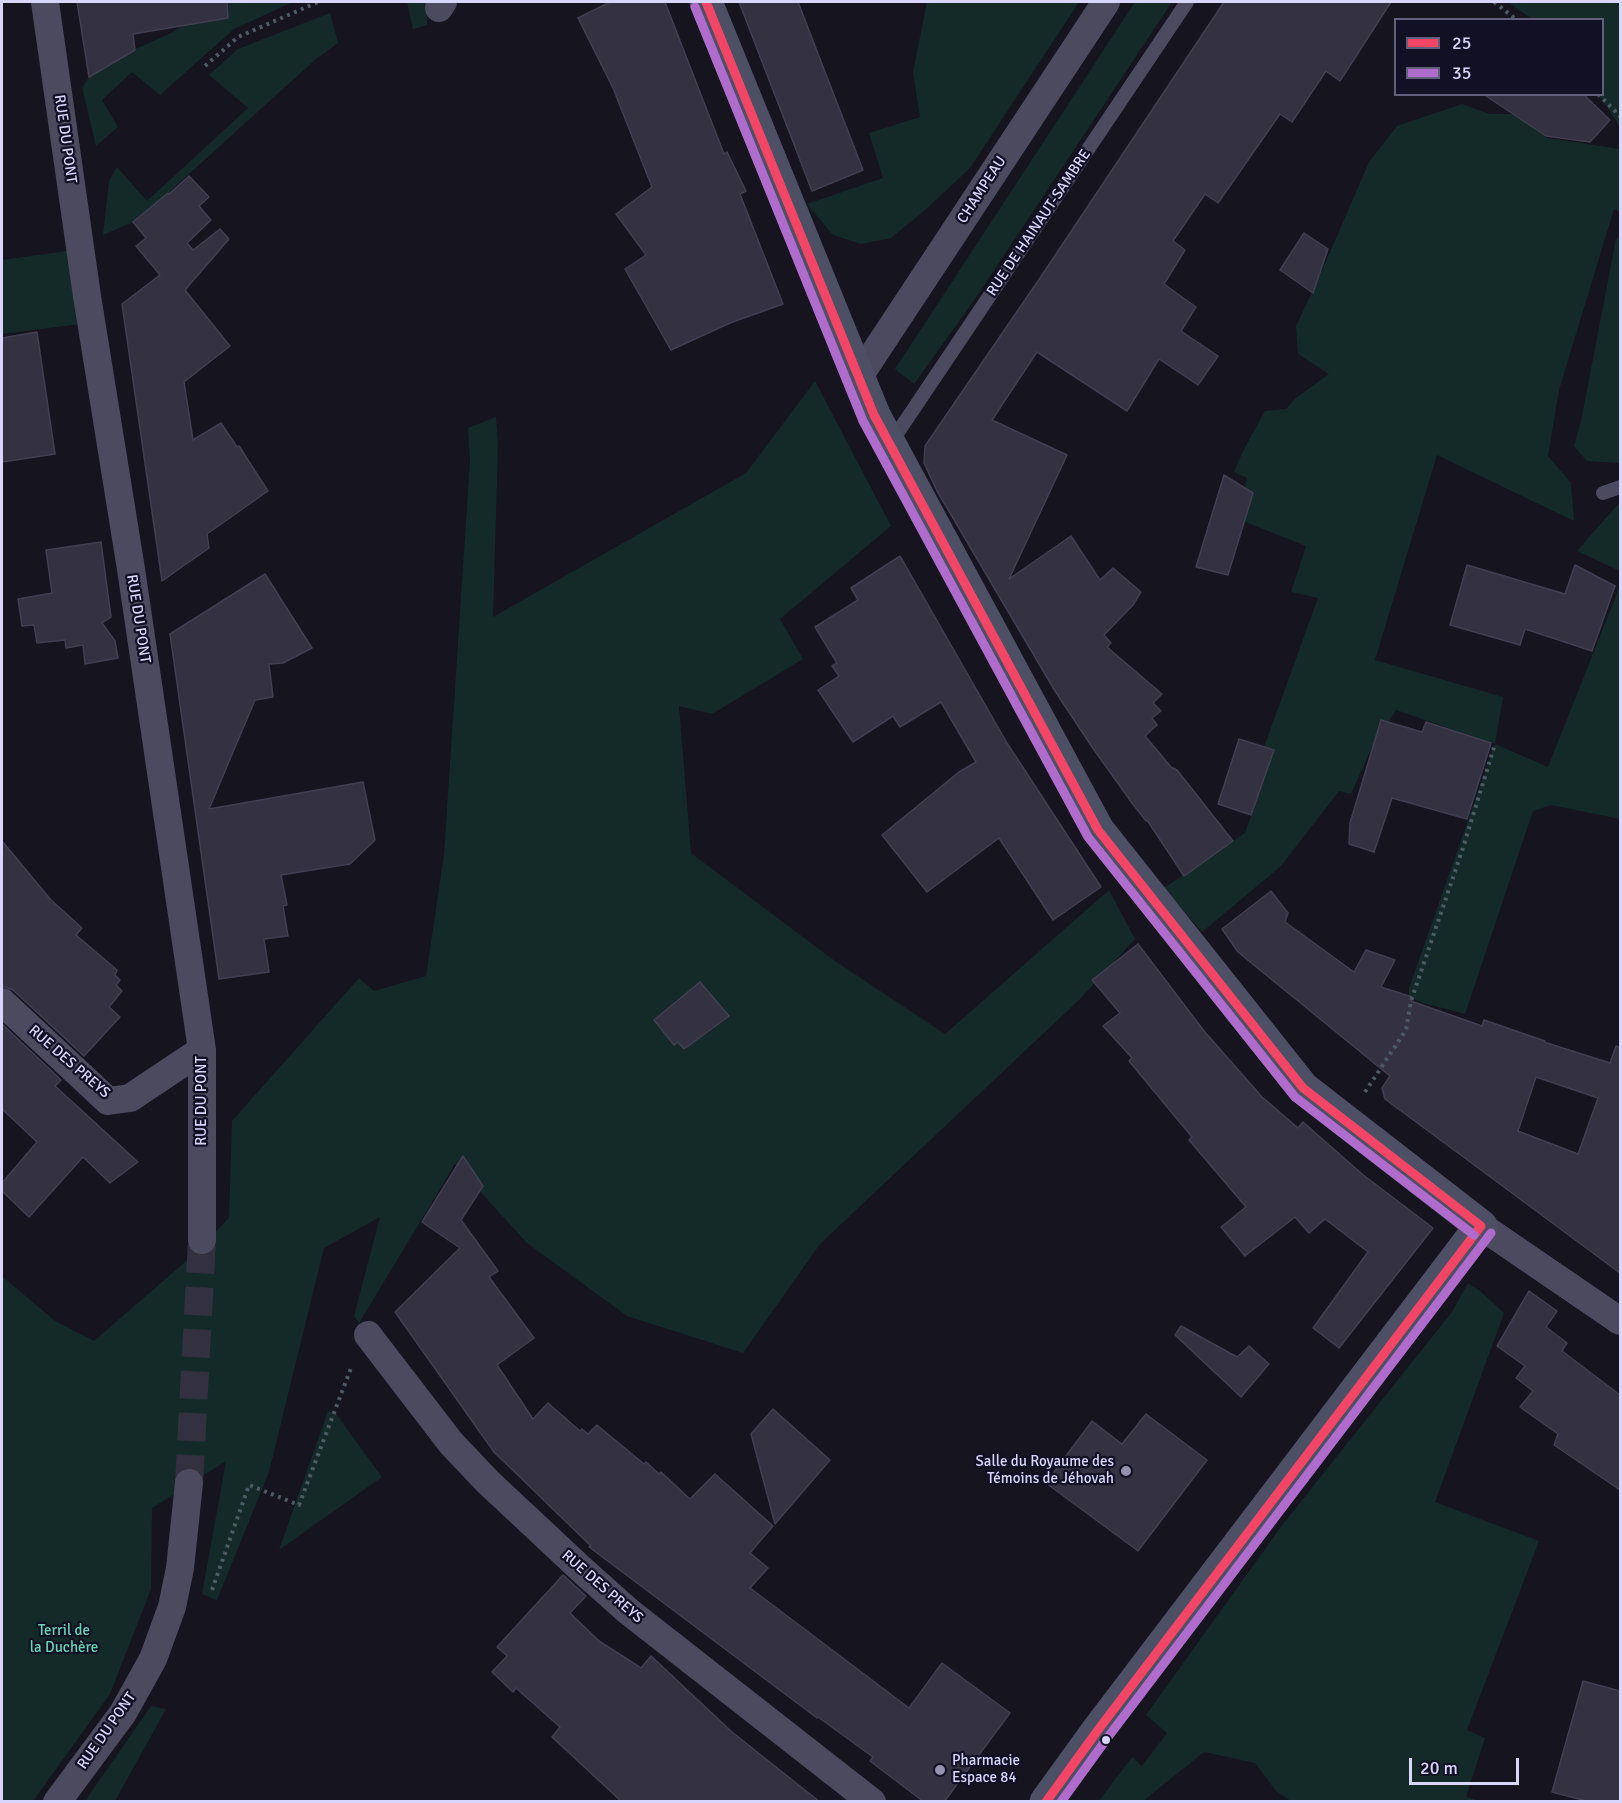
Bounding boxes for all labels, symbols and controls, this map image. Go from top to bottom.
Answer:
legend [1394,18,1604,96]
text: 25 [1452,32,1471,54]
text: 35 [1452,62,1471,84]
street label: RUE DU PONT [50,93,80,185]
street label: RUE DE HAINAUT-SAMBRE [983,146,1095,300]
street label: CHAMPEAU [954,153,1010,227]
street label: RUE DU PONT [122,573,154,665]
street label: RUE DES PREYS [25,1022,113,1102]
street label: RUE DU PONT [193,1056,211,1146]
place label: Salle du Royaume des Témoins de Jéhovah [976,1453,1114,1488]
marker: Salle du Royaume des Témoins de Jéhovah [1119,1464,1133,1478]
street label: RUE DES PREYS [558,1547,646,1627]
park label: Terril de la Duchère [30,1622,98,1657]
street label: RUE DU PONT [74,1689,140,1773]
unlabelled marker [1100,1734,1112,1746]
scale bar [1412,1746,1522,1784]
place label: Pharmacie Espace 84 [952,1752,1020,1787]
text: 20 m [1420,1757,1458,1779]
marker: Pharmacie Espace 84 [933,1763,947,1777]

